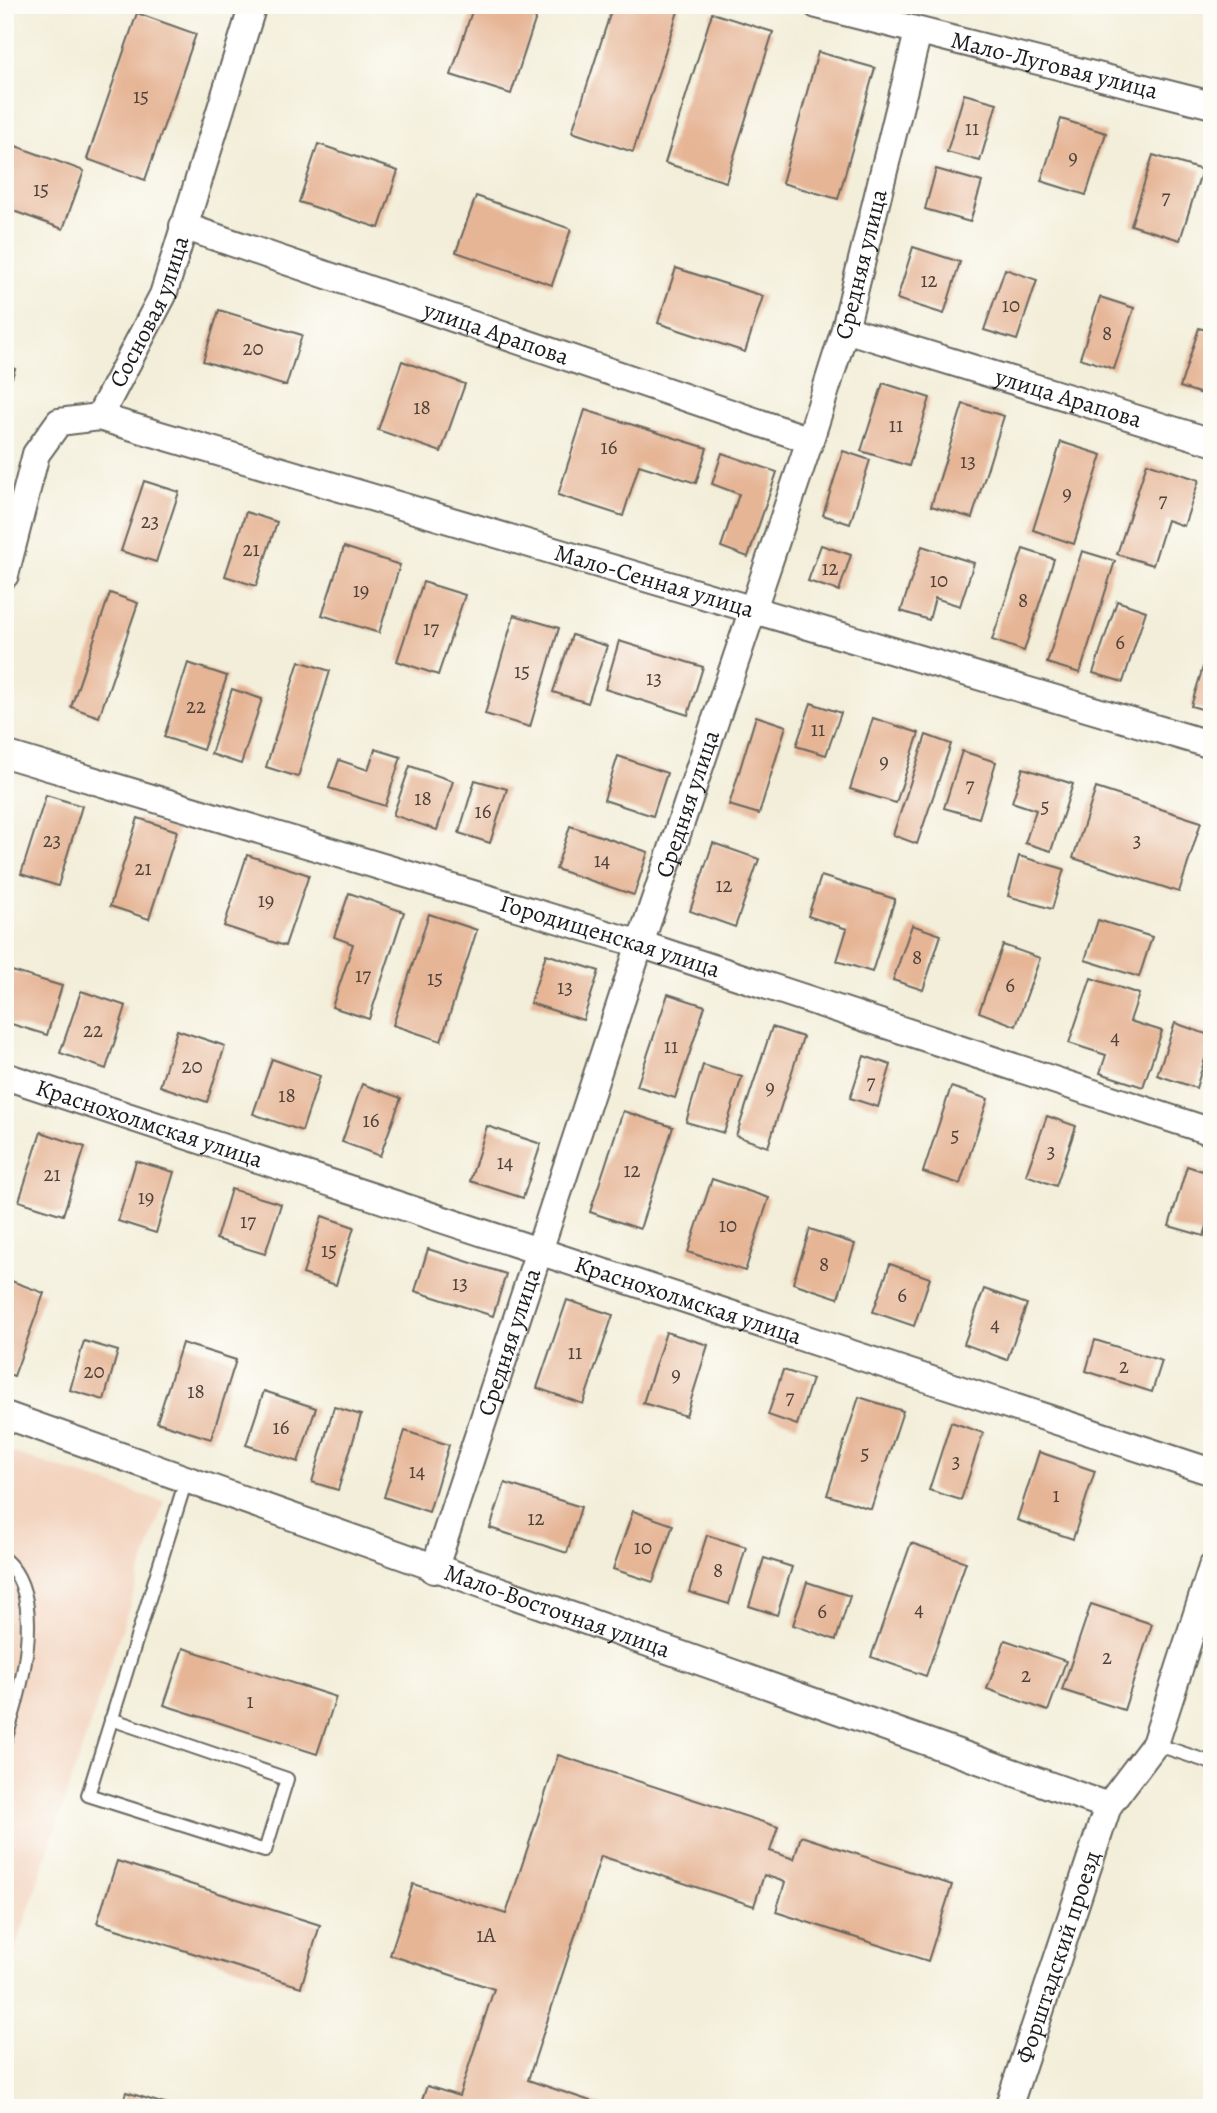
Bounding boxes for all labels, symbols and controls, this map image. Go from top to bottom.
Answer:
street label: Мало-Луговая улица [948,24,1161,107]
house number: 15 [133,82,149,110]
house number: 11 [965,114,979,142]
house number: 9 [1068,143,1078,171]
house number: 15 [33,175,49,203]
house number: 7 [1162,183,1171,211]
street label: Средняя улица [827,186,895,343]
street label: Сосновая улица [101,232,196,393]
house number: 12 [920,266,938,294]
house number: 10 [1002,291,1020,319]
street label: улица Арапова [418,293,573,373]
house number: 8 [1102,319,1112,347]
house number: 20 [242,334,264,362]
street label: улица Арапова [991,360,1146,435]
house number: 18 [413,393,431,421]
house number: 11 [889,411,903,439]
house number: 16 [601,433,618,461]
house number: 13 [960,447,976,475]
house number: 9 [1062,479,1072,507]
house number: 7 [1159,486,1168,514]
house number: 23 [141,507,159,535]
house number: 21 [242,535,260,563]
street label: Мало-Сенная улица [551,536,758,625]
house number: 12 [821,554,839,582]
house number: 10 [930,566,948,594]
house number: 19 [353,576,369,604]
house number: 8 [1018,586,1028,614]
house number: 17 [423,614,439,642]
house number: 6 [1115,628,1125,656]
house number: 15 [514,657,530,685]
house number: 13 [646,664,662,692]
house number: 22 [186,692,206,720]
house number: 11 [811,715,825,743]
street label: Средняя улица [648,726,727,882]
house number: 9 [879,747,889,775]
house number: 7 [966,771,975,799]
house number: 18 [414,784,432,812]
house number: 5 [1040,792,1050,820]
house number: 16 [475,797,492,825]
house number: 23 [43,826,61,854]
house number: 3 [1133,826,1141,854]
house number: 14 [594,846,610,874]
house number: 21 [134,854,152,882]
house number: 12 [715,871,733,899]
house number: 19 [258,886,274,914]
street label: Городищенская улица [496,887,724,985]
house number: 8 [912,943,922,971]
house number: 17 [355,961,371,989]
house number: 15 [427,964,443,992]
house number: 6 [1005,971,1015,999]
house number: 13 [557,973,573,1001]
house number: 22 [83,1016,103,1044]
house number: 4 [1110,1023,1120,1051]
house number: 11 [664,1032,678,1060]
house number: 20 [181,1052,203,1080]
house number: 7 [867,1068,876,1096]
street label: Краснохолмская улица [32,1071,267,1176]
house number: 9 [765,1073,775,1101]
house number: 18 [278,1081,296,1109]
house number: 16 [363,1106,380,1134]
house number: 5 [950,1121,960,1149]
house number: 3 [1047,1137,1055,1165]
house number: 14 [497,1148,513,1176]
house number: 12 [623,1156,641,1184]
house number: 21 [43,1160,61,1188]
house number: 19 [138,1183,154,1211]
house number: 17 [240,1207,256,1235]
house number: 10 [719,1211,737,1239]
house number: 15 [321,1236,337,1264]
street label: Краснохолмская улица [570,1248,806,1352]
house number: 8 [819,1250,829,1278]
street label: Средняя улица [470,1264,548,1420]
house number: 13 [452,1269,468,1297]
house number: 6 [897,1281,907,1309]
house number: 4 [990,1310,1000,1338]
house number: 11 [568,1338,582,1366]
house number: 2 [1119,1352,1129,1380]
house number: 20 [83,1357,105,1385]
house number: 9 [671,1360,681,1388]
house number: 18 [187,1377,205,1405]
house number: 7 [786,1383,795,1411]
house number: 16 [273,1413,290,1441]
house number: 5 [860,1439,870,1467]
house number: 3 [952,1447,960,1475]
house number: 14 [409,1457,425,1485]
house number: 1 [1052,1481,1060,1509]
house number: 12 [527,1504,545,1532]
house number: 10 [634,1533,652,1561]
street label: Мало-Восточная улица [440,1556,675,1666]
house number: 8 [713,1556,723,1584]
house number: 4 [914,1595,924,1623]
house number: 6 [817,1597,827,1625]
house number: 2 [1102,1643,1112,1671]
house number: 2 [1021,1661,1031,1689]
house number: 1 [246,1687,254,1715]
street label: Форштадский проезд [1008,1847,1108,2068]
house number: 1А [476,1921,496,1949]

